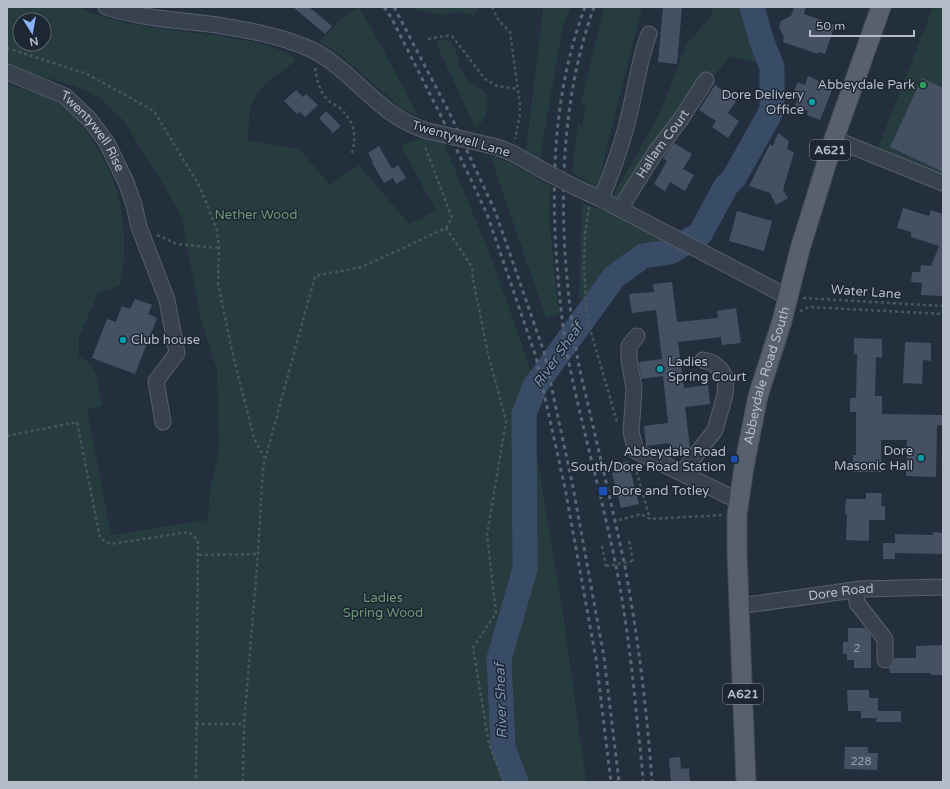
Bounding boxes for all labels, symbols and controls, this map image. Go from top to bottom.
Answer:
north arrow [12,12,52,52]
scale bar [810,12,914,38]
text: 50 m [816,19,845,33]
text: N [28,34,39,49]
place label: Abbeydale Park [818,77,915,93]
marker: Abbeydale Park [918,80,928,90]
street label: Twentywell Rise [59,87,128,174]
place label: Dore Delivery Office [722,87,804,118]
marker: Dore Delivery Office [807,97,817,107]
street label: Hallam Court [633,107,693,181]
street label: Twentywell Lane [410,117,512,161]
road number: A621 [810,140,850,160]
park label: Nether Wood [215,207,297,223]
street label: Water Lane [830,282,902,302]
street label: Abbeydale Road South [741,305,793,446]
water label: River Sheaf [529,317,588,391]
place label: Club house [131,332,200,348]
marker: Club house [118,335,128,345]
place label: Ladies Spring Court [668,354,746,385]
marker: Ladies Spring Court [655,364,665,374]
place label: Dore Masonic Hall [834,443,913,474]
place label: Abbeydale Road South/Dore Road Station [571,444,726,475]
marker: Dore Masonic Hall [916,453,926,463]
marker: Abbeydale Road South/Dore Road Station [729,454,739,464]
place label: Dore and Totley [612,483,709,499]
marker: Dore and Totley [597,485,609,497]
street label: Dore Road [807,581,874,604]
park label: Ladies Spring Wood [343,590,423,621]
house number: 2 [854,642,861,655]
water label: River Sheaf [491,660,511,739]
road number: A621 [723,684,763,704]
house number: 228 [851,755,871,768]

